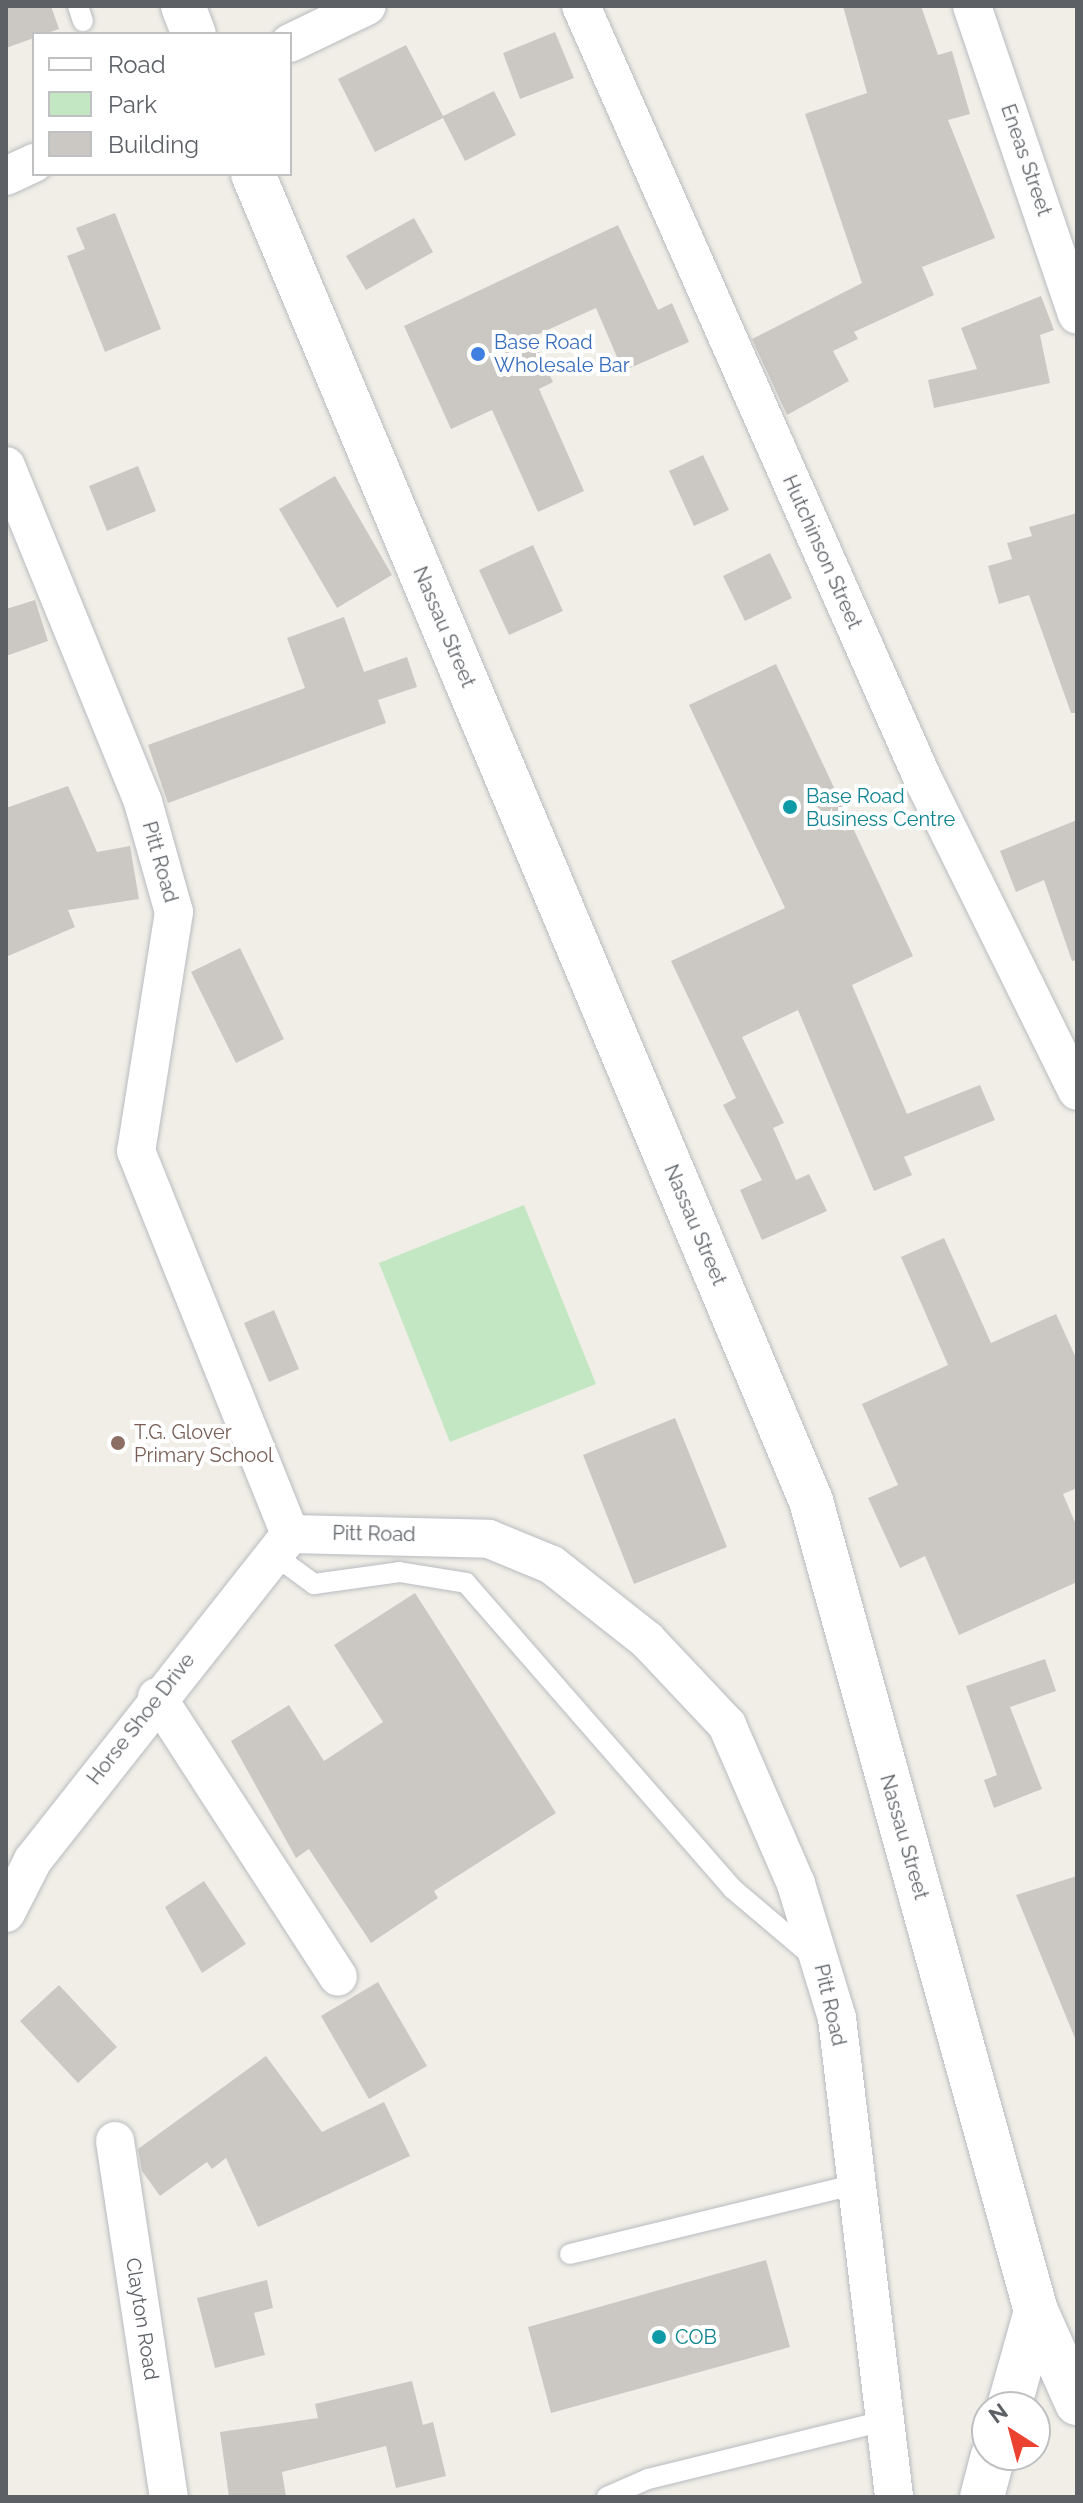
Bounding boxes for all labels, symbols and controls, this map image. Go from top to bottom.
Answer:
legend [32,32,292,176]
text: Road [108,50,166,79]
text: Park [108,90,157,119]
street label: Eneas Street [996,101,1056,219]
text: Building [108,130,199,159]
place label: Base Road Wholesale Bar [494,330,630,377]
marker: Base Road Wholesale Bar [469,345,487,363]
street label: Hutchinson Street [777,471,867,633]
street label: Nassau Street [408,563,480,691]
place label: Base Road Business Centre [806,784,955,831]
marker: Base Road Business Centre [781,798,799,816]
street label: Pitt Road [137,819,183,905]
street label: Nassau Street [659,1161,731,1289]
place label: T.G. Glover Primary School [134,1420,274,1467]
marker: T.G. Glover Primary School [109,1434,127,1452]
street label: Pitt Road [332,1521,416,1547]
street label: Horse Shoe Drive [82,1648,200,1790]
street label: Nassau Street [875,1772,933,1902]
street label: Pitt Road [809,1962,851,2048]
street label: Clayton Road [120,2256,164,2382]
place label: COB [675,2325,717,2349]
marker: COB [650,2328,668,2346]
north arrow [971,2391,1051,2471]
text: N [984,2398,1012,2429]

